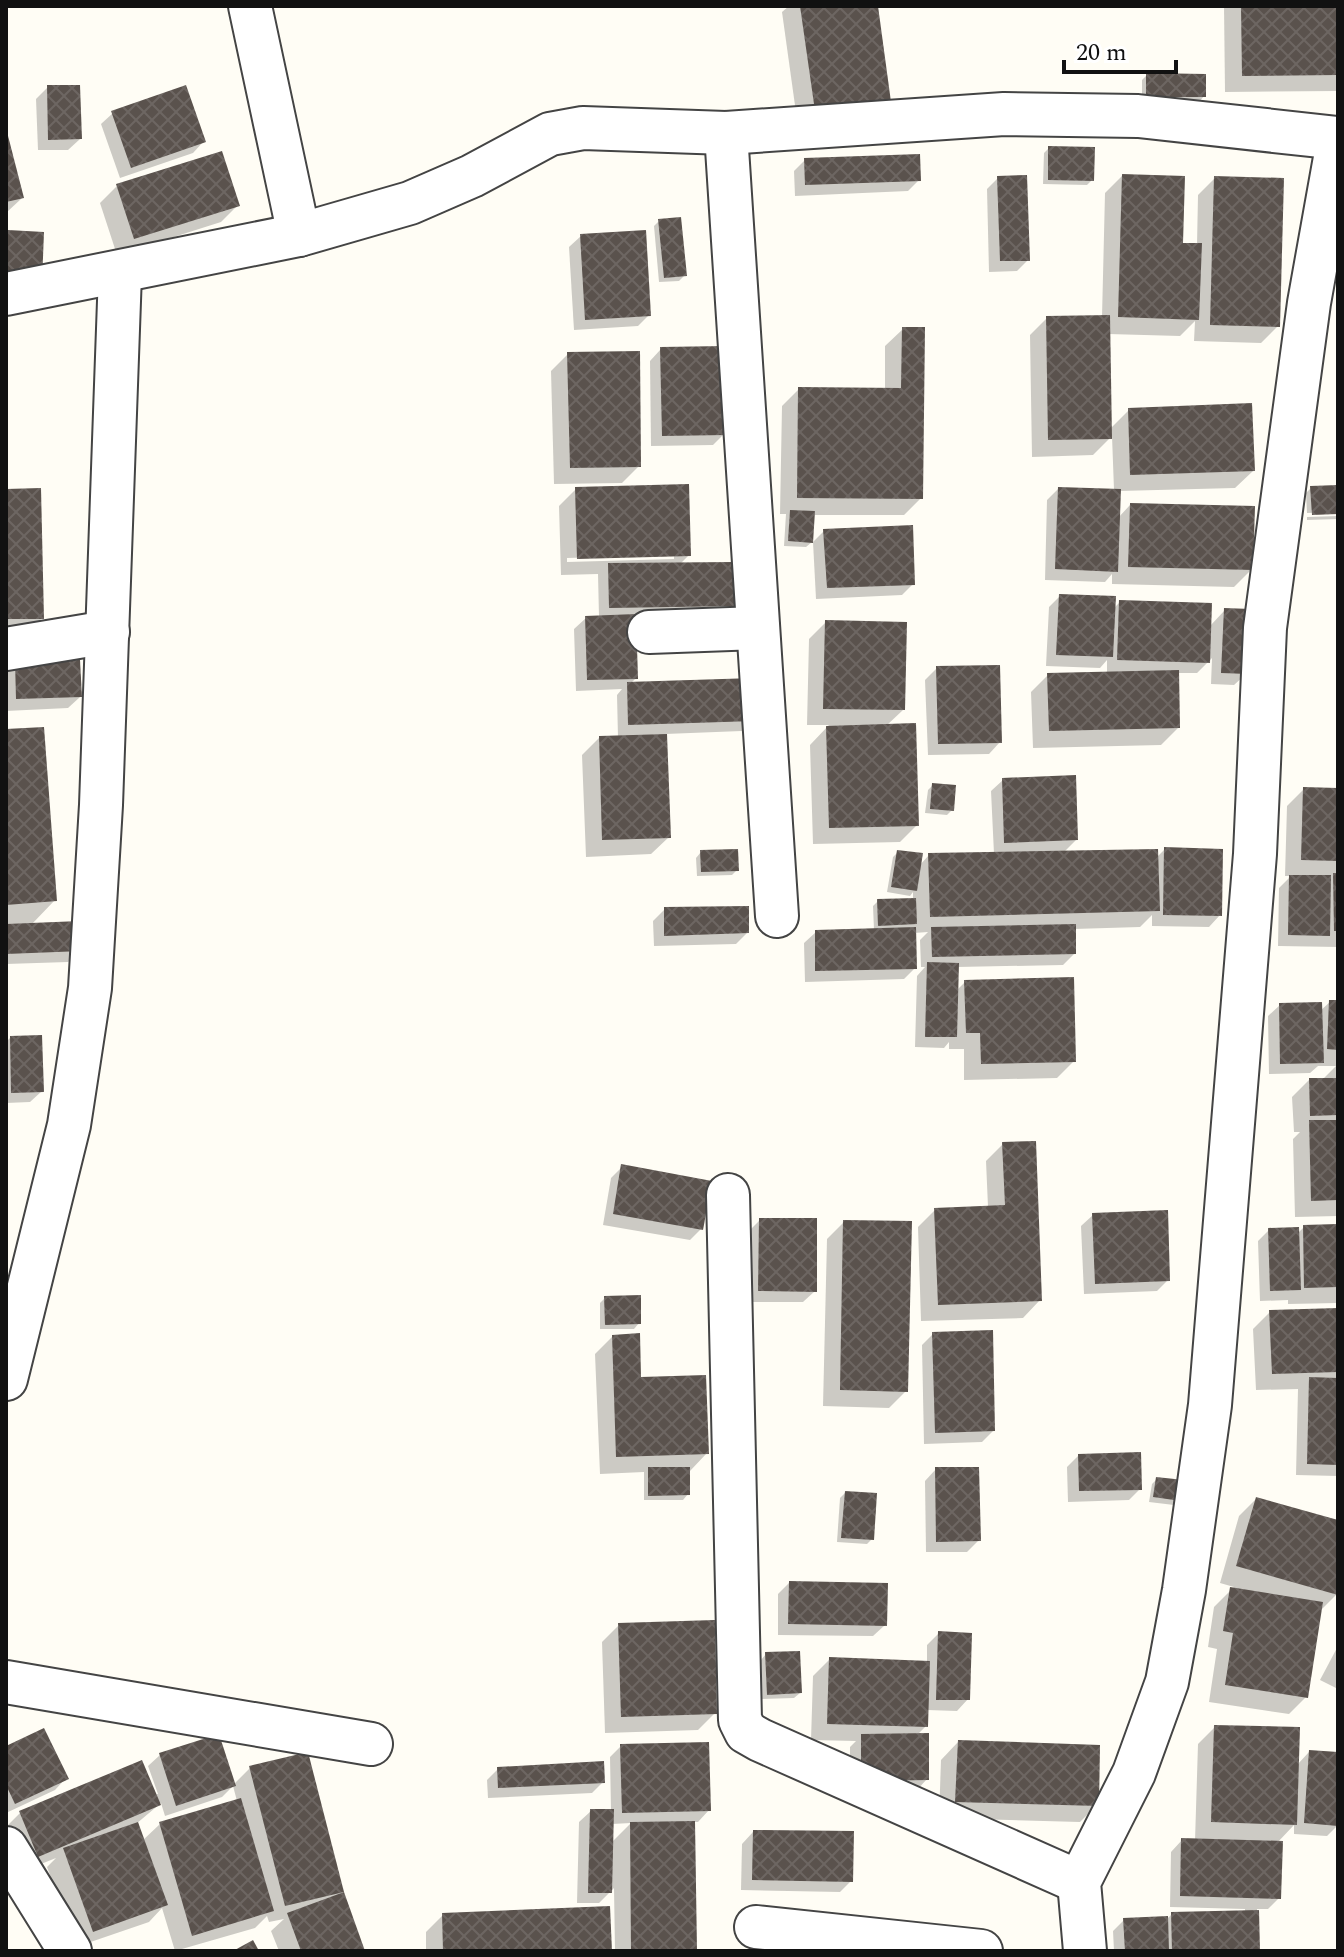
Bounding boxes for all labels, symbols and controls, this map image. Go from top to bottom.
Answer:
scale bar [1064,24,1176,74]
text: 20 m [1076,35,1127,71]

